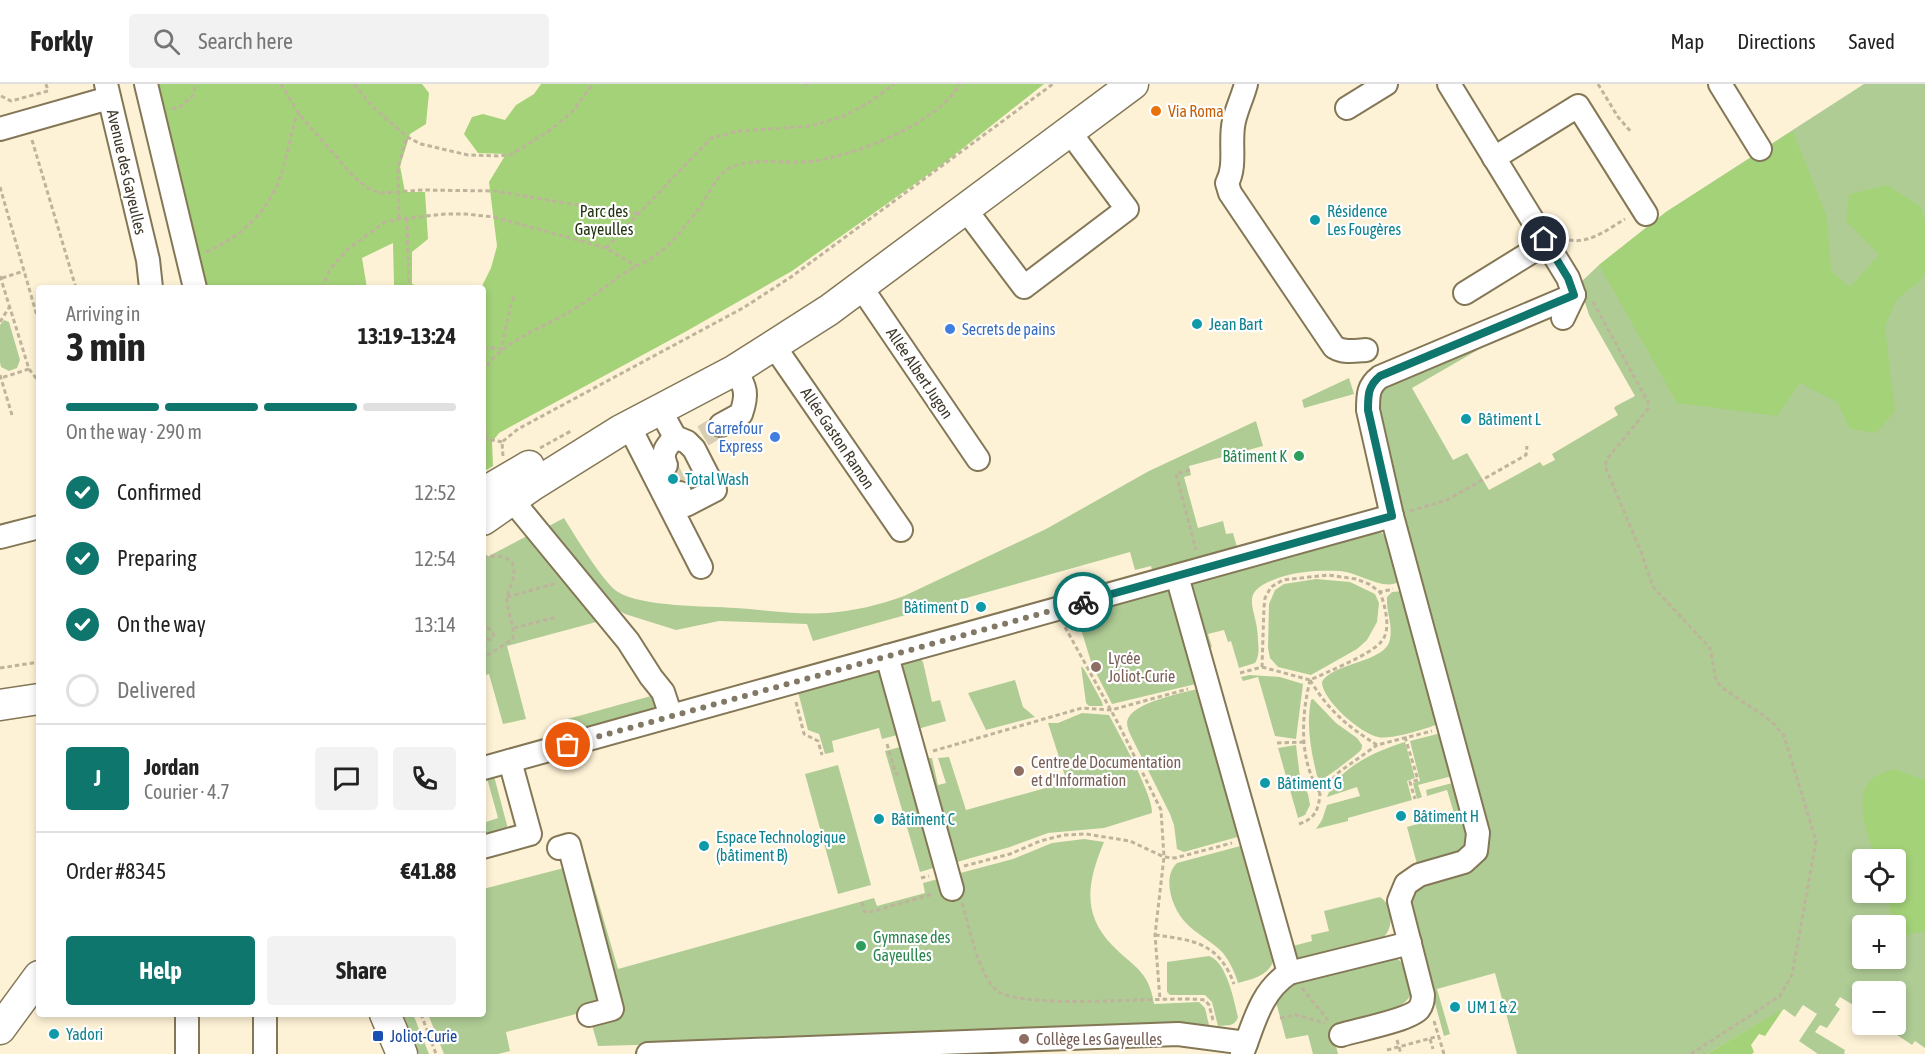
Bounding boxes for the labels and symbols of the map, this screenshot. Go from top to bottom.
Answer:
place label: Via Roma [1168,102,1224,120]
marker: Via Roma [1149,104,1163,118]
street label: Avenue des Gayeulles [103,108,150,237]
park label: Parc des Gayeulles [575,202,634,239]
place label: Résidence Les Fougères [1327,202,1401,239]
marker: Résidence Les Fougères [1308,213,1322,227]
pin [1518,213,1569,264]
place label: Jean Bart [1209,315,1263,333]
marker: Jean Bart [1190,317,1204,331]
place label: Secrets de pains [962,320,1056,339]
marker: Secrets de pains [943,322,957,336]
street label: Allée Albert Jugon [882,324,957,422]
street label: Allée Gaston Ramon [797,384,879,492]
place label: Bâtiment L [1478,410,1542,428]
marker: Bâtiment L [1459,412,1473,426]
place label: Carrefour Express [707,419,763,456]
marker: Carrefour Express [768,430,782,444]
place label: Bâtiment K [1223,447,1287,465]
marker: Bâtiment K [1292,449,1306,463]
place label: Total Wash [685,470,749,488]
marker: Total Wash [666,472,680,486]
courier [1053,572,1113,632]
place label: Bâtiment D [903,598,969,616]
marker: Bâtiment D [974,600,988,614]
place label: Lycée Joliot-Curie [1108,649,1175,685]
marker: Lycée Joliot-Curie [1089,660,1103,674]
pin [542,719,593,770]
place label: Centre de Documentation et d'Information [1031,753,1181,789]
marker: Centre de Documentation et d'Information [1012,764,1026,778]
place label: Bâtiment G [1277,774,1342,792]
marker: Bâtiment G [1258,776,1272,790]
place label: Bâtiment H [1413,807,1479,825]
marker: Bâtiment H [1394,809,1408,823]
place label: Bâtiment C [891,810,955,828]
marker: Bâtiment C [872,812,886,826]
place label: Espace Technologique (bâtiment B) [716,828,846,865]
marker: Espace Technologique (bâtiment B) [697,839,711,853]
place label: Gymnase des Gayeulles [873,928,951,965]
marker: Gymnase des Gayeulles [854,939,868,953]
place label: UM 1 & 2 [1467,998,1517,1016]
marker: UM 1 & 2 [1448,1000,1462,1014]
place label: Yadori [66,1025,103,1043]
marker: Yadori [47,1027,61,1041]
place label: Joliot-Curie [390,1027,457,1045]
marker: Joliot-Curie [371,1029,385,1043]
place label: Collège Les Gayeulles [1036,1030,1163,1049]
marker: Collège Les Gayeulles [1017,1032,1031,1046]

